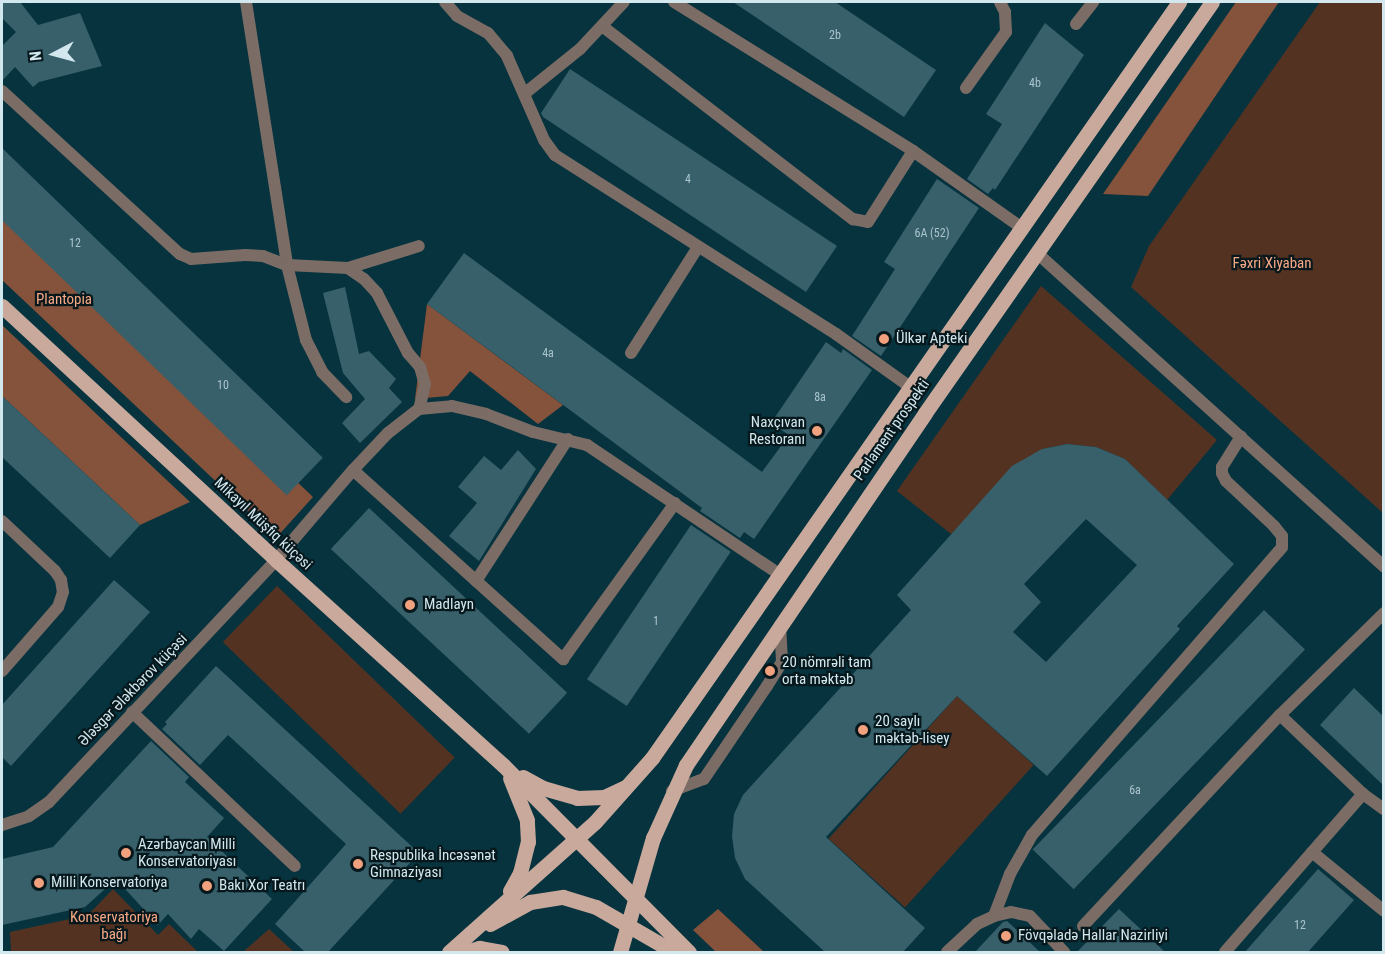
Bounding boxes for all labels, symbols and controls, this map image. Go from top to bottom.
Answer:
north arrow [24,24,84,84]
house number: 2b [829,29,841,43]
text: N [26,50,46,62]
house number: 4b [1029,77,1041,91]
house number: 4 [685,173,691,187]
house number: 6A (52) [914,227,950,241]
house number: 12 [69,237,81,251]
park label: Fəxri Xiyaban [1232,255,1312,273]
park label: Plantopia [36,291,92,309]
place label: Ülkər Apteki [896,330,967,348]
marker: Ülkər Apteki [877,332,891,346]
house number: 4a [542,347,554,361]
street label: Parlament prospekti [850,376,934,484]
house number: 10 [217,379,229,393]
house number: 8a [814,391,826,405]
place label: Naxçıvan Restoranı [749,413,805,448]
marker: Naxçıvan Restoranı [810,424,824,438]
street label: Mikayıl Müşfiq küçəsi [210,474,316,574]
marker: Madlayn [401,596,419,614]
place label: Madlayn [424,596,474,614]
house number: 1 [653,615,659,629]
street label: Ələsgər Ələkbərov küçəsi [75,630,191,750]
place label: 20 nömrəli tam orta məktəb [782,653,871,688]
marker: 20 nömrəli tam orta məktəb [763,664,777,678]
place label: 20 saylı məktəb-lisey [875,712,950,747]
marker: 20 saylı məktəb-lisey [856,723,870,737]
house number: 6a [1129,784,1141,798]
place label: Azərbaycan Milli Konservatoriyası [138,835,236,870]
marker: Azərbaycan Milli Konservatoriyası [119,846,133,860]
place label: Respublika İncəsənət Gimnaziyası [370,846,496,881]
marker: Respublika İncəsənət Gimnaziyası [351,857,365,871]
place label: Milli Konservatoriya [51,874,168,892]
marker: Milli Konservatoriya [32,876,46,890]
place label: Bakı Xor Teatrı [219,877,306,895]
marker: Bakı Xor Teatrı [200,879,214,893]
park label: Konservatoriya bağı [70,908,158,943]
house number: 12 [1294,919,1306,933]
place label: Fövqəladə Hallar Nazirliyi [1018,927,1168,945]
marker: Fövqəladə Hallar Nazirliyi [999,929,1013,943]

